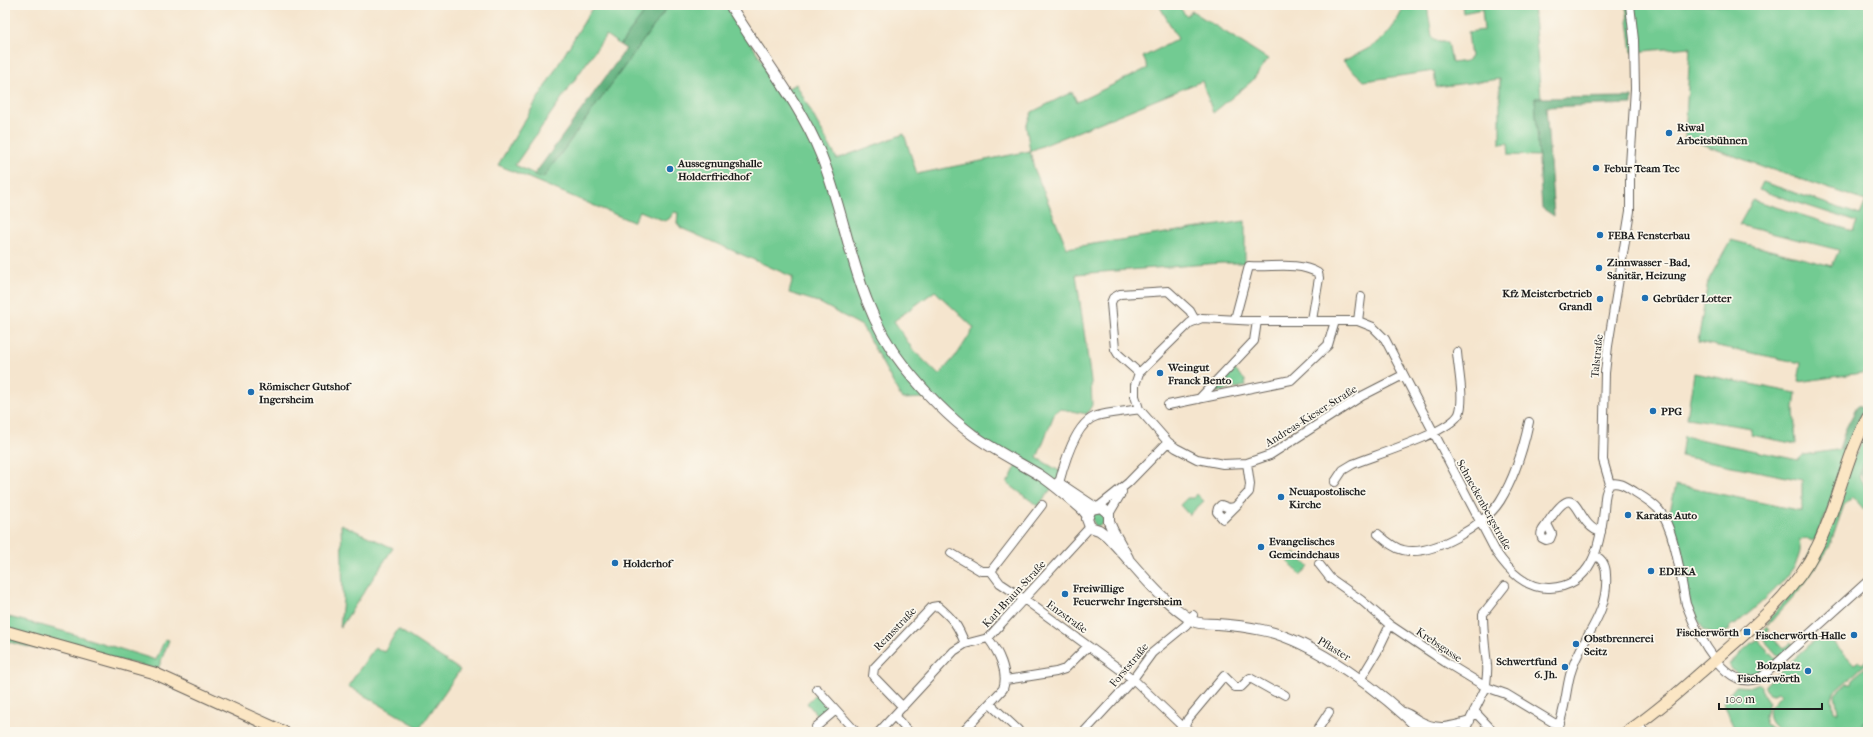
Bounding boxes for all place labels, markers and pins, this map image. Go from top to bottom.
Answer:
place label: Riwal Arbeitsbühnen [1676,121,1748,147]
marker: Riwal Arbeitsbühnen [1664,128,1674,138]
place label: Aussegnungshalle Holderfriedhof [677,157,763,183]
place label: Febur Team Tec [1603,162,1680,175]
marker: Febur Team Tec [1591,163,1601,173]
marker: Aussegnungshalle Holderfriedhof [665,164,675,174]
place label: FEBA Fensterbau [1607,229,1691,242]
marker: FEBA Fensterbau [1595,230,1605,240]
place label: Zinnwasser - Bad, Sanitär, Heizung [1607,256,1691,282]
marker: Zinnwasser - Bad, Sanitär, Heizung [1594,263,1604,273]
place label: Kfz Meisterbetrieb Grandl [1502,287,1593,313]
place label: Gebrüder Lotter [1653,292,1732,305]
marker: Gebrüder Lotter [1640,293,1650,303]
marker: Kfz Meisterbetrieb Grandl [1595,294,1605,304]
place label: Weingut Franck Bento [1167,361,1232,387]
marker: Weingut Franck Bento [1155,368,1165,378]
place label: Römischer Gutshof Ingersheim [259,380,352,406]
marker: Römischer Gutshof Ingersheim [246,387,256,397]
place label: PPG [1661,405,1682,418]
marker: PPG [1648,406,1658,416]
place label: Neuapostolische Kirche [1289,485,1366,511]
marker: Neuapostolische Kirche [1276,492,1286,502]
place label: Karatas Auto [1636,509,1698,522]
marker: Karatas Auto [1623,510,1633,520]
place label: Evangelisches Gemeindehaus [1269,535,1339,561]
marker: Evangelisches Gemeindehaus [1256,542,1266,552]
place label: Holderhof [623,557,674,570]
marker: Holderhof [610,558,620,568]
place label: EDEKA [1659,565,1697,578]
marker: EDEKA [1646,566,1656,576]
place label: Freiwillige Feuerwehr Ingersheim [1072,582,1183,608]
marker: Freiwillige Feuerwehr Ingersheim [1060,589,1070,599]
place label: Fischerwörth [1675,626,1740,639]
marker: Fischerwörth [1742,627,1752,637]
place label: Fischerwörth-Halle [1754,629,1847,642]
marker: Fischerwörth-Halle [1849,630,1859,640]
place label: Obstbrennerei Seitz [1584,632,1654,658]
marker: Obstbrennerei Seitz [1571,639,1581,649]
place label: Schwertfund 6. Jh. [1496,655,1558,681]
place label: Bolzplatz Fischerwörth [1736,659,1801,685]
marker: Schwertfund 6. Jh. [1560,662,1570,672]
marker: Bolzplatz Fischerwörth [1803,666,1813,676]

